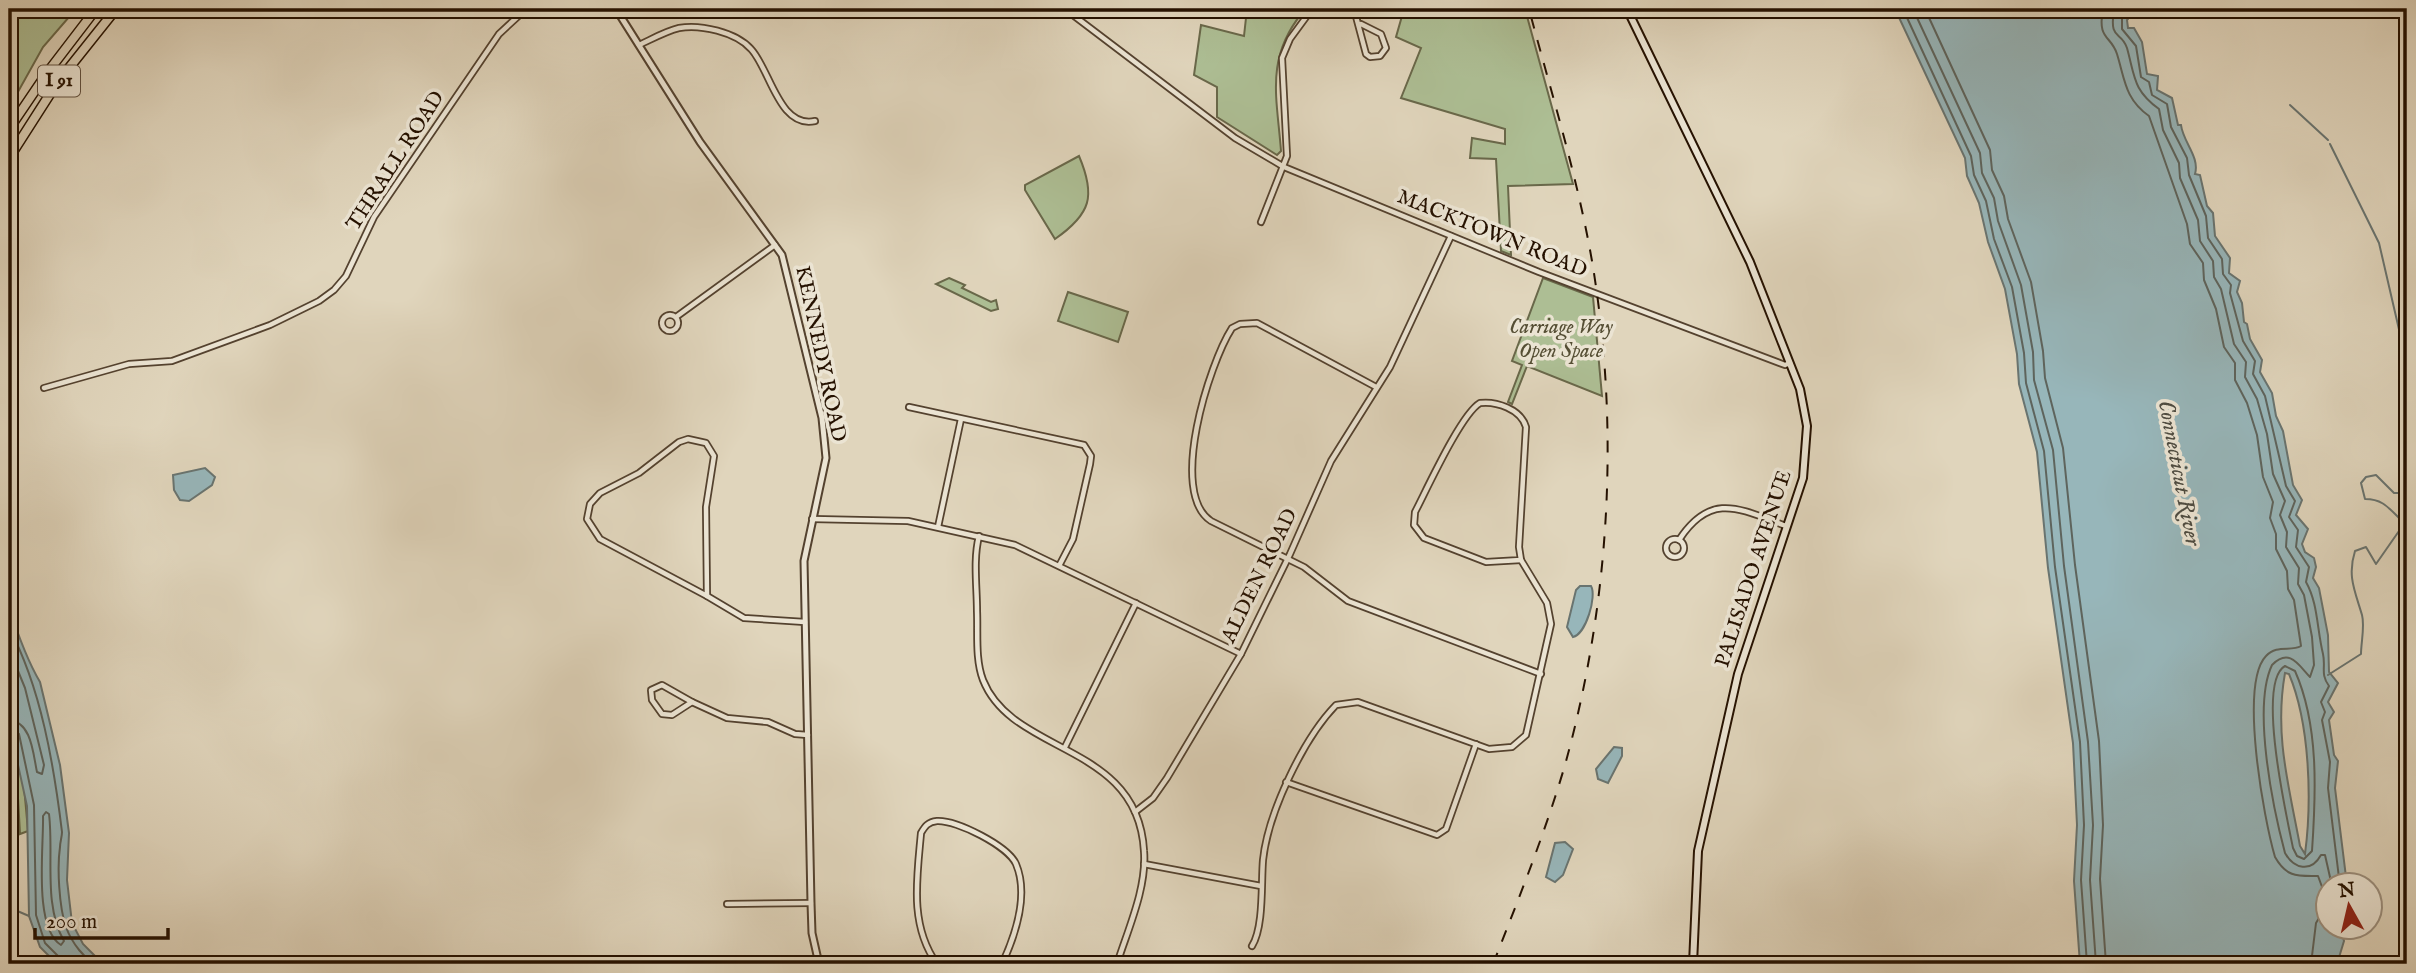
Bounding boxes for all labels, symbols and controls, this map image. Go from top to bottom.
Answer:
road number: I 91 [38,66,80,96]
street label: THRALL ROAD [341,86,451,236]
street label: MACKTOWN ROAD [1393,184,1591,284]
street label: KENNEDY ROAD [788,264,852,444]
park label: Carriage Way Open Space [1509,314,1613,365]
water label: Connecticut River [2151,398,2208,549]
street label: PALISADO AVENUE [1709,467,1799,671]
street label: ALDEN ROAD [1215,504,1304,649]
north arrow [2314,872,2384,942]
text: N [2336,878,2357,904]
scale bar [35,896,168,940]
text: 200 m [46,909,97,936]

